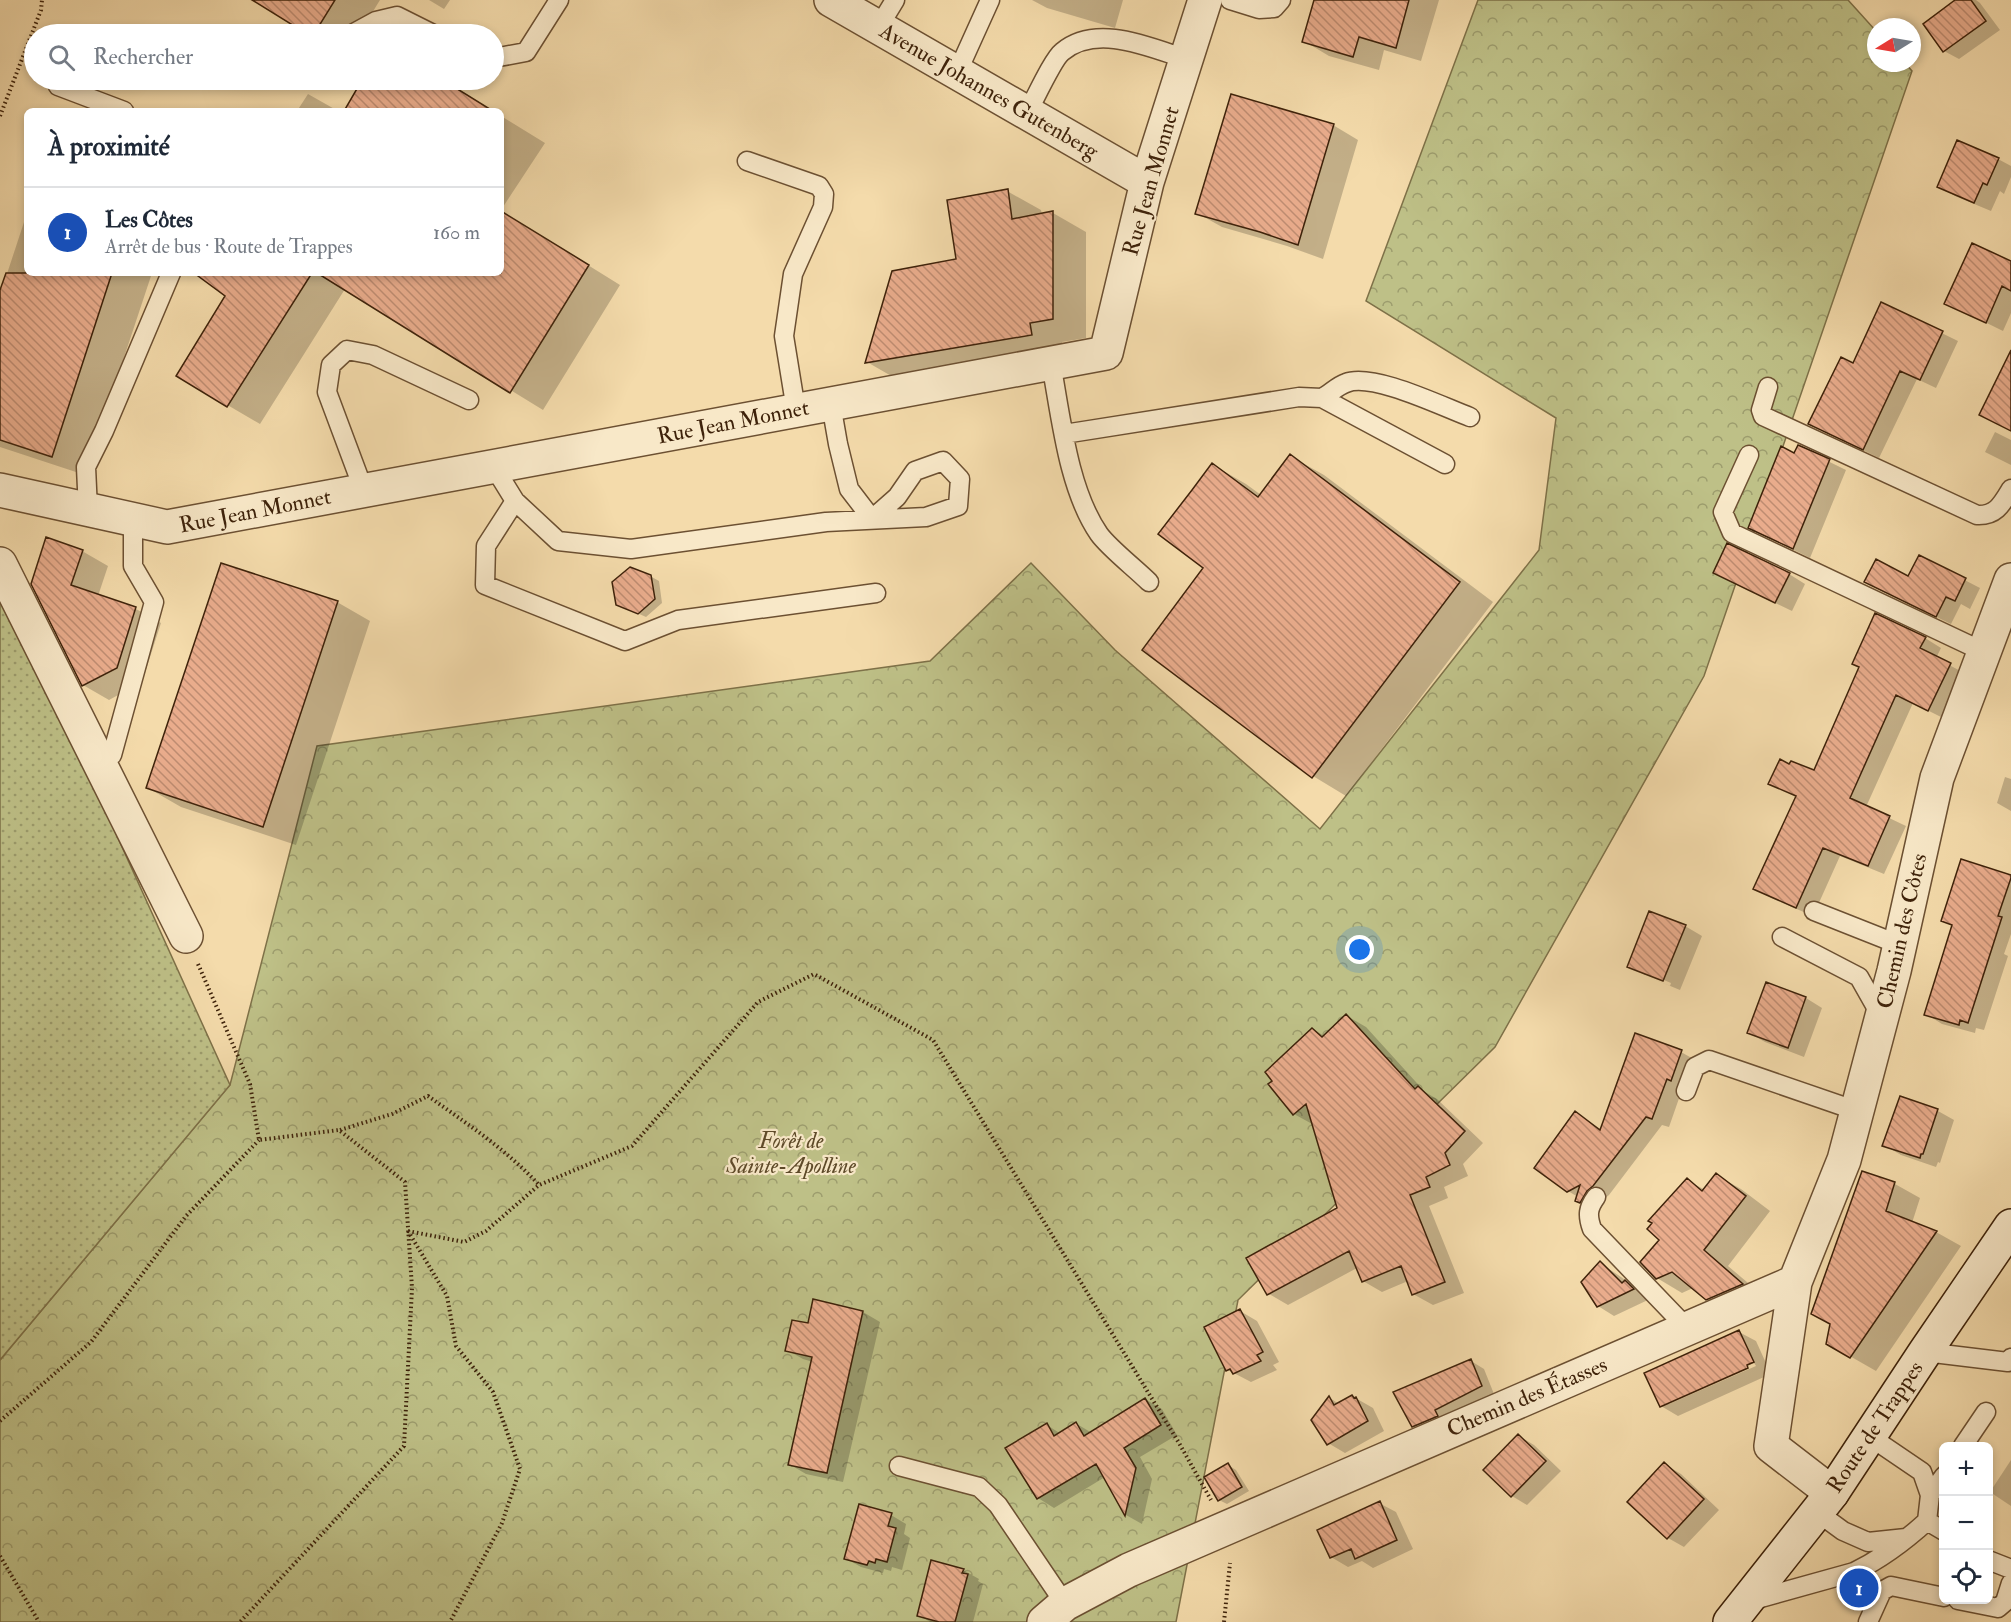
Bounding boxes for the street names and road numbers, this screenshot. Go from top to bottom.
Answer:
street label: Avenue Johannes Gutenberg [874,16,1105,166]
street label: Rue Jean Monnet [1116,103,1186,259]
street label: Rue Jean Monnet [655,394,811,450]
street label: Rue Jean Monnet [177,483,333,539]
street label: Chemin des Côtes [1871,851,1933,1011]
street label: Chemin des Étasses [1442,1350,1612,1443]
street label: Route de Trappes [1821,1356,1930,1499]

